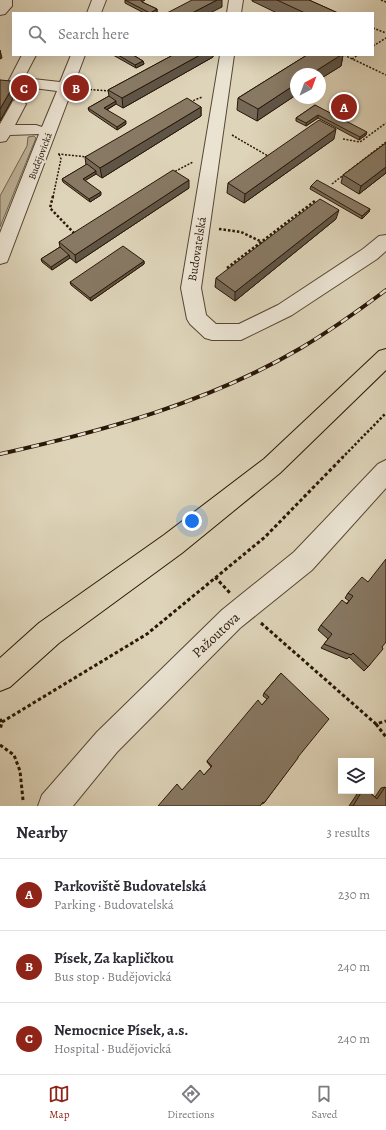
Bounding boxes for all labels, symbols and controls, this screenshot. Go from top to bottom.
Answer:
search box [12,12,374,56]
icon: search [26,23,48,45]
text: Search here [58,24,129,44]
north arrow [290,68,326,104]
pin: C [11,73,37,103]
pin: B [63,73,89,103]
pin: A [331,92,357,122]
street label: Budějovická [25,130,55,181]
street label: Budovatelská [184,215,210,282]
your location [182,511,202,531]
street label: Pažoutova [188,608,244,662]
map controls [338,758,374,794]
button: layers [338,758,374,794]
text: Nearby [16,821,67,844]
text: 3 results [326,824,370,841]
text: Parkoviště Budovatelská [54,876,207,896]
text: A [25,886,33,903]
text: 230 m [338,886,370,903]
text: Parking · Budovatelská [54,896,174,913]
text: Písek, Za kapličkou [54,948,174,968]
text: B [25,958,33,975]
text: 240 m [338,958,370,975]
text: Bus stop · Budějovická [54,968,172,985]
text: Nemocnice Písek, a.s. [54,1020,188,1040]
text: C [25,1030,33,1047]
text: 240 m [338,1030,370,1047]
text: Hospital · Budějovická [54,1040,171,1057]
tab: Map [48,1083,70,1122]
tab: Directions [167,1083,215,1122]
tab: Saved [311,1083,338,1122]

